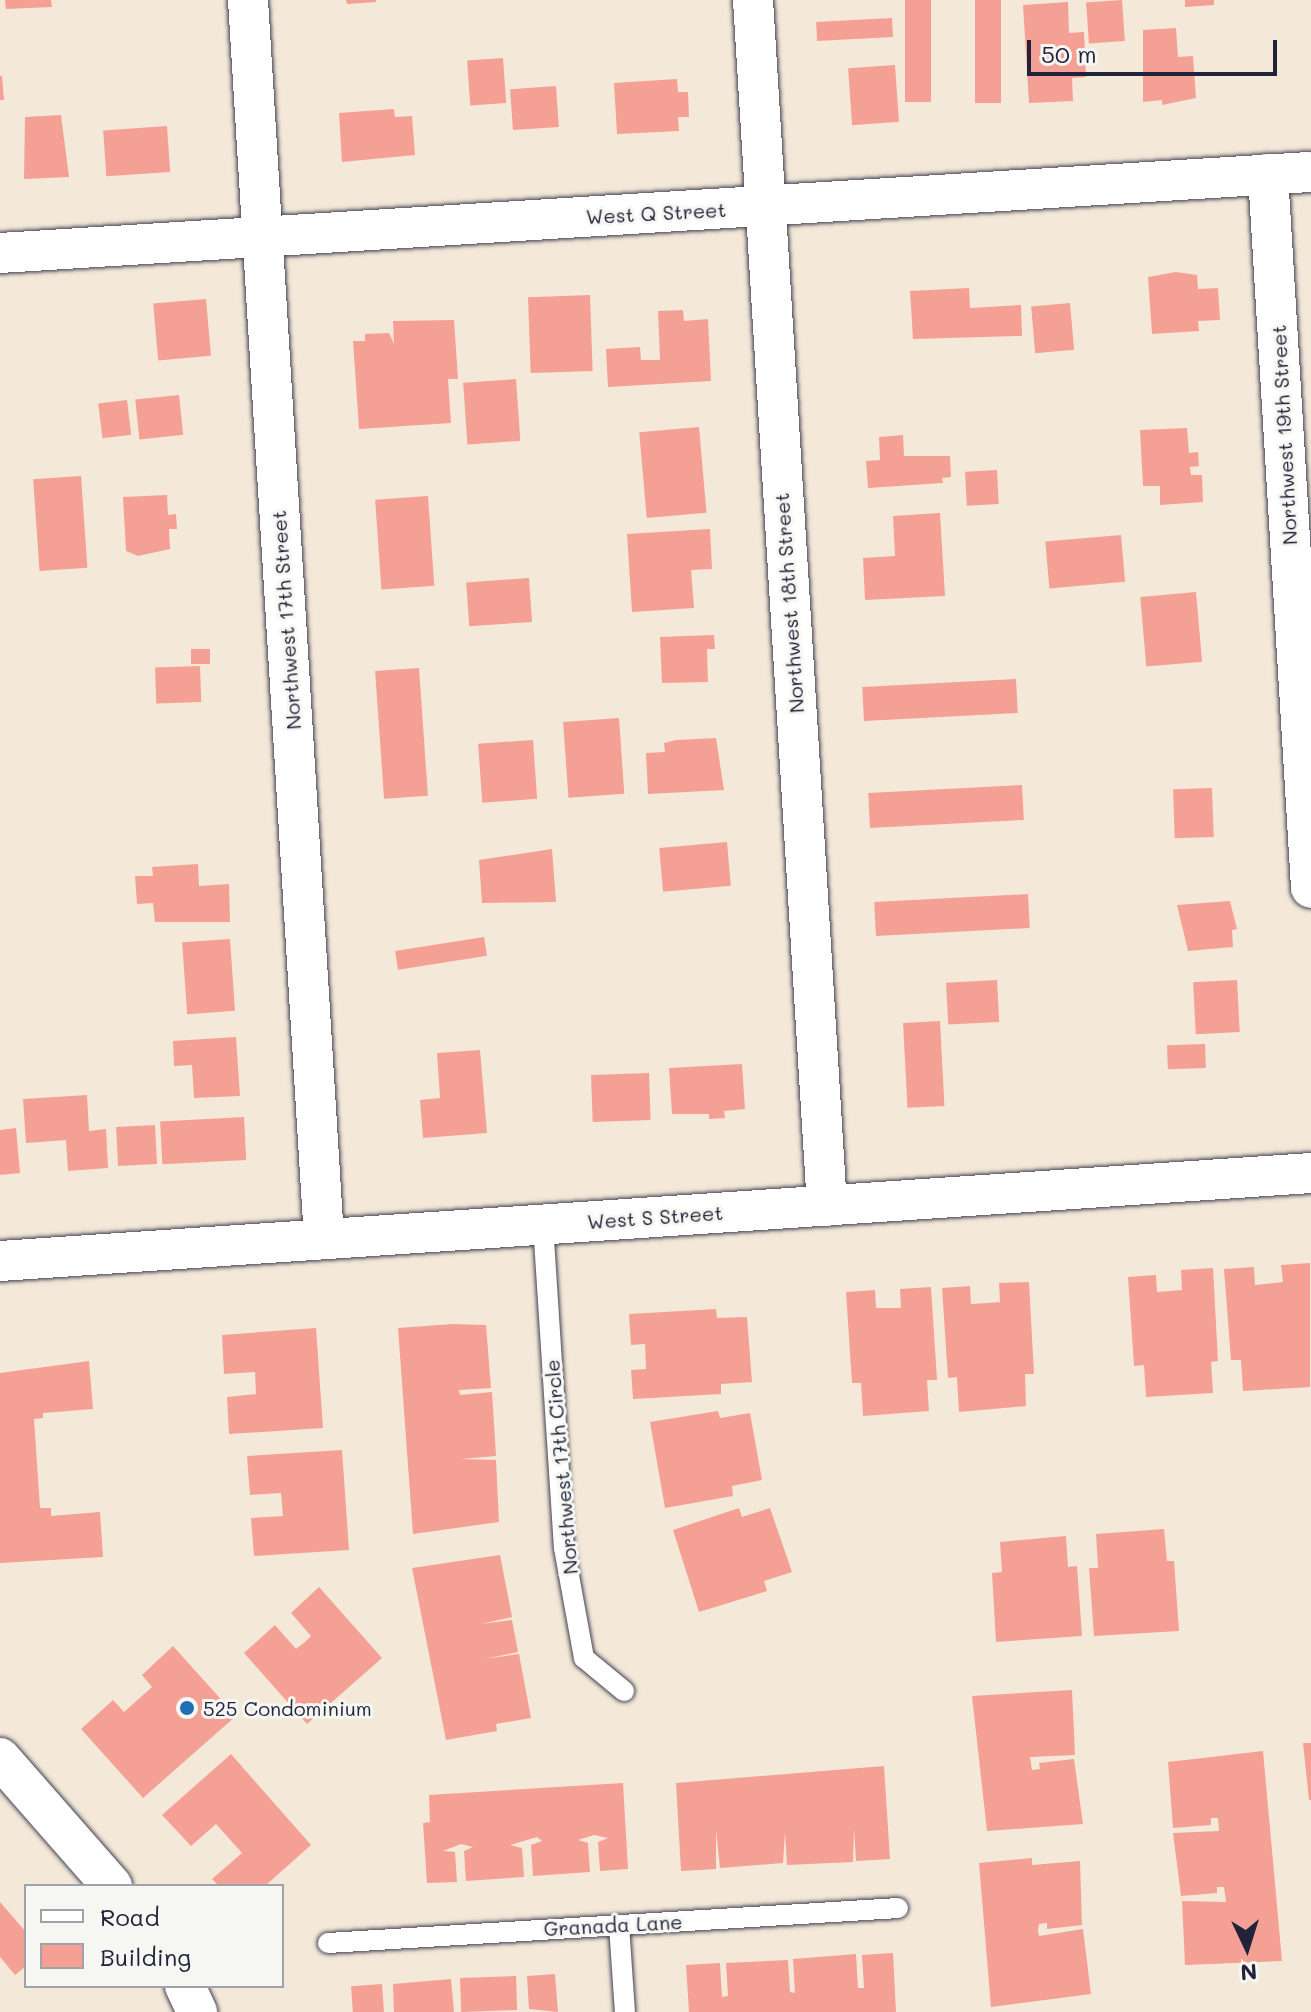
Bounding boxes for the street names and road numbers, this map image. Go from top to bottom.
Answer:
street label: West Q Street [585,197,727,229]
street label: Northwest 19th Street [1266,324,1302,546]
street label: Northwest 18th Street [769,492,809,714]
street label: Northwest 17th Street [266,510,306,730]
street label: West S Street [586,1200,724,1234]
street label: Northwest 17th Circle [540,1359,582,1575]
street label: Granada Lane [543,1909,683,1941]

